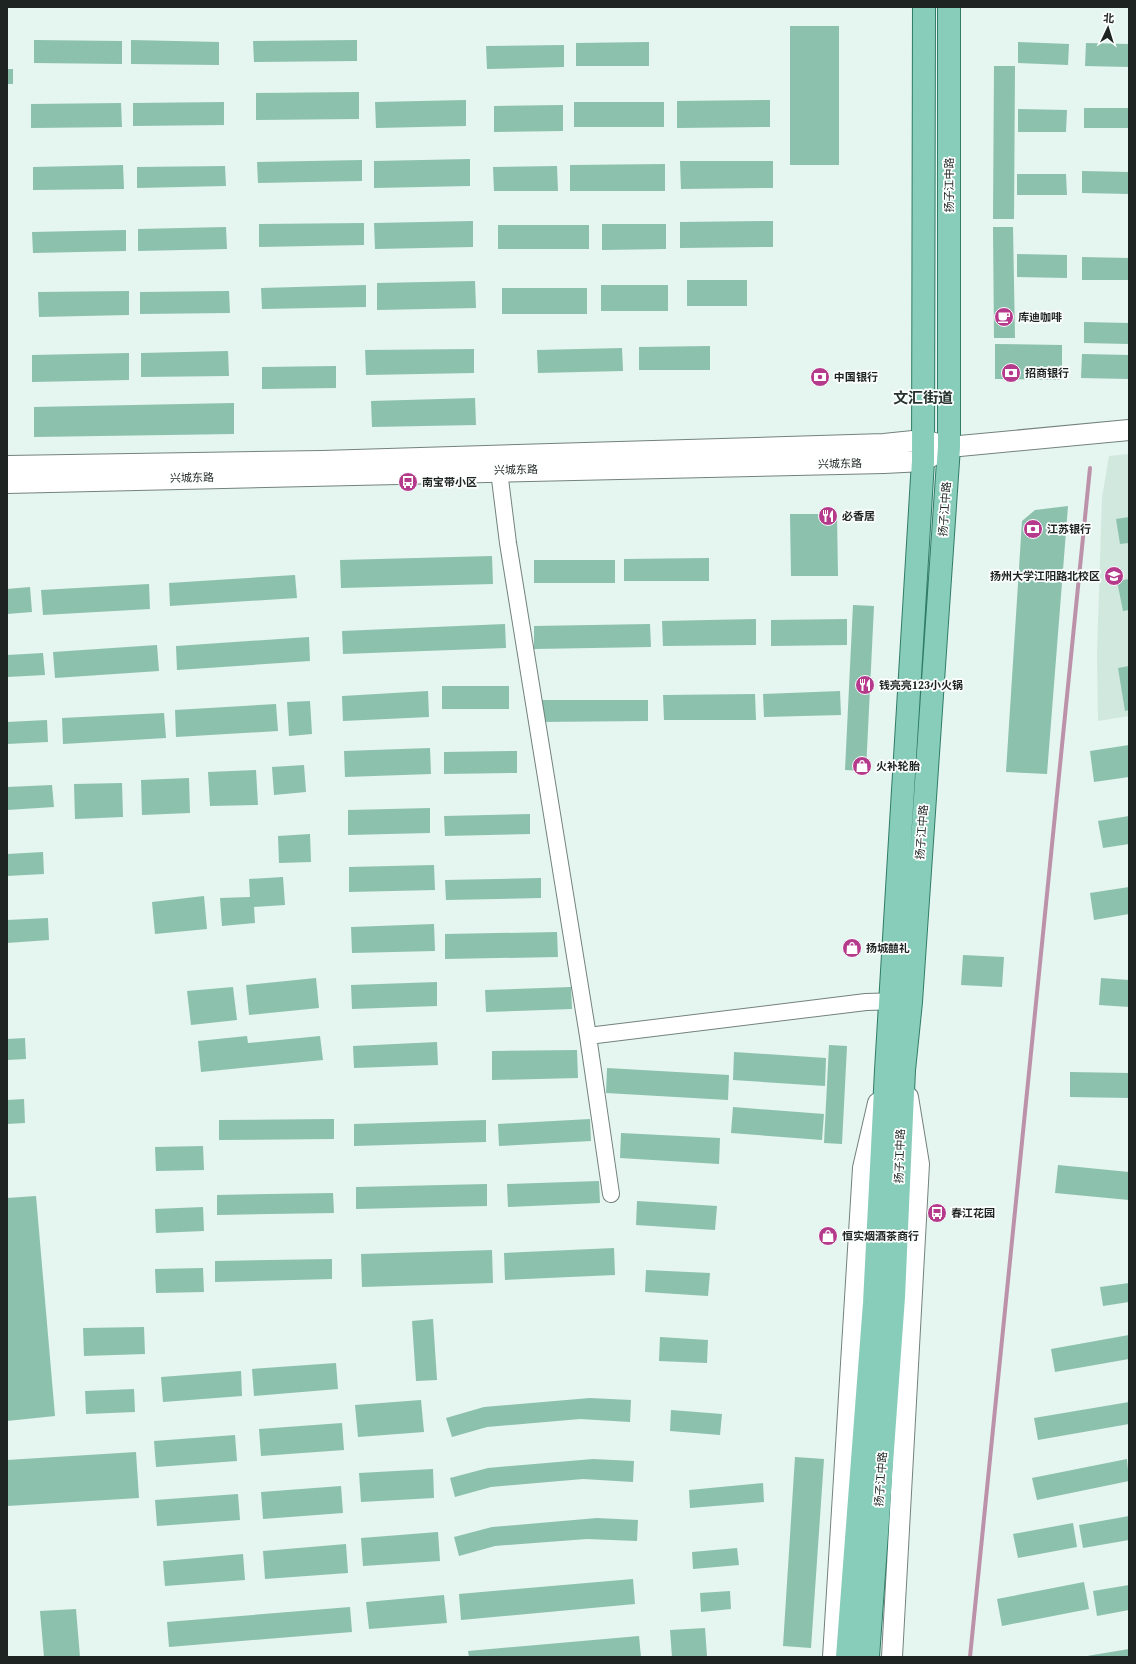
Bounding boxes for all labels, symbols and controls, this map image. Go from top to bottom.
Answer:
north arrow [1088,8,1128,48]
text: 北 [1103,11,1115,26]
street label: 扬子江中路 [942,158,957,213]
cafe icon: 库迪咖啡 [993,306,1015,328]
place label: 库迪咖啡 [1018,310,1062,325]
bank icon: 招商银行 [1000,362,1022,384]
bank icon: 中国银行 [809,366,831,388]
place label: 招商银行 [1025,366,1069,381]
place label: 中国银行 [834,370,878,385]
district label: 文汇街道 [893,387,953,408]
street label: 兴城东路 [818,456,862,472]
street label: 兴城东路 [494,462,538,478]
street label: 兴城东路 [170,470,214,486]
bus stop icon: 南宝带小区 [397,471,419,493]
place label: 南宝带小区 [422,475,477,490]
street label: 扬子江中路 [936,481,954,537]
restaurant icon: 必香居 [817,505,839,527]
place label: 必香居 [842,509,875,524]
bank icon: 江苏银行 [1022,518,1044,540]
place label: 江苏银行 [1047,522,1091,537]
school or university icon: 扬州大学江阳路北校区 [1103,565,1125,587]
place label: 扬州大学江阳路北校区 [990,569,1100,584]
restaurant icon: 钱亮亮123小火锅 [854,674,876,696]
place label: 钱亮亮123小火锅 [879,678,963,693]
shop icon: 火补轮胎 [851,755,873,777]
place label: 火补轮胎 [876,759,920,774]
street label: 扬子江中路 [913,804,931,860]
shop icon: 扬城囍礼 [841,937,863,959]
place label: 扬城囍礼 [866,941,910,956]
street label: 扬子江中路 [892,1128,908,1184]
bus stop icon: 春江花园 [926,1202,948,1224]
place label: 春江花园 [951,1206,995,1221]
shop icon: 恒实烟酒茶商行 [817,1225,839,1247]
place label: 恒实烟酒茶商行 [842,1229,919,1244]
street label: 扬子江中路 [872,1451,890,1507]

